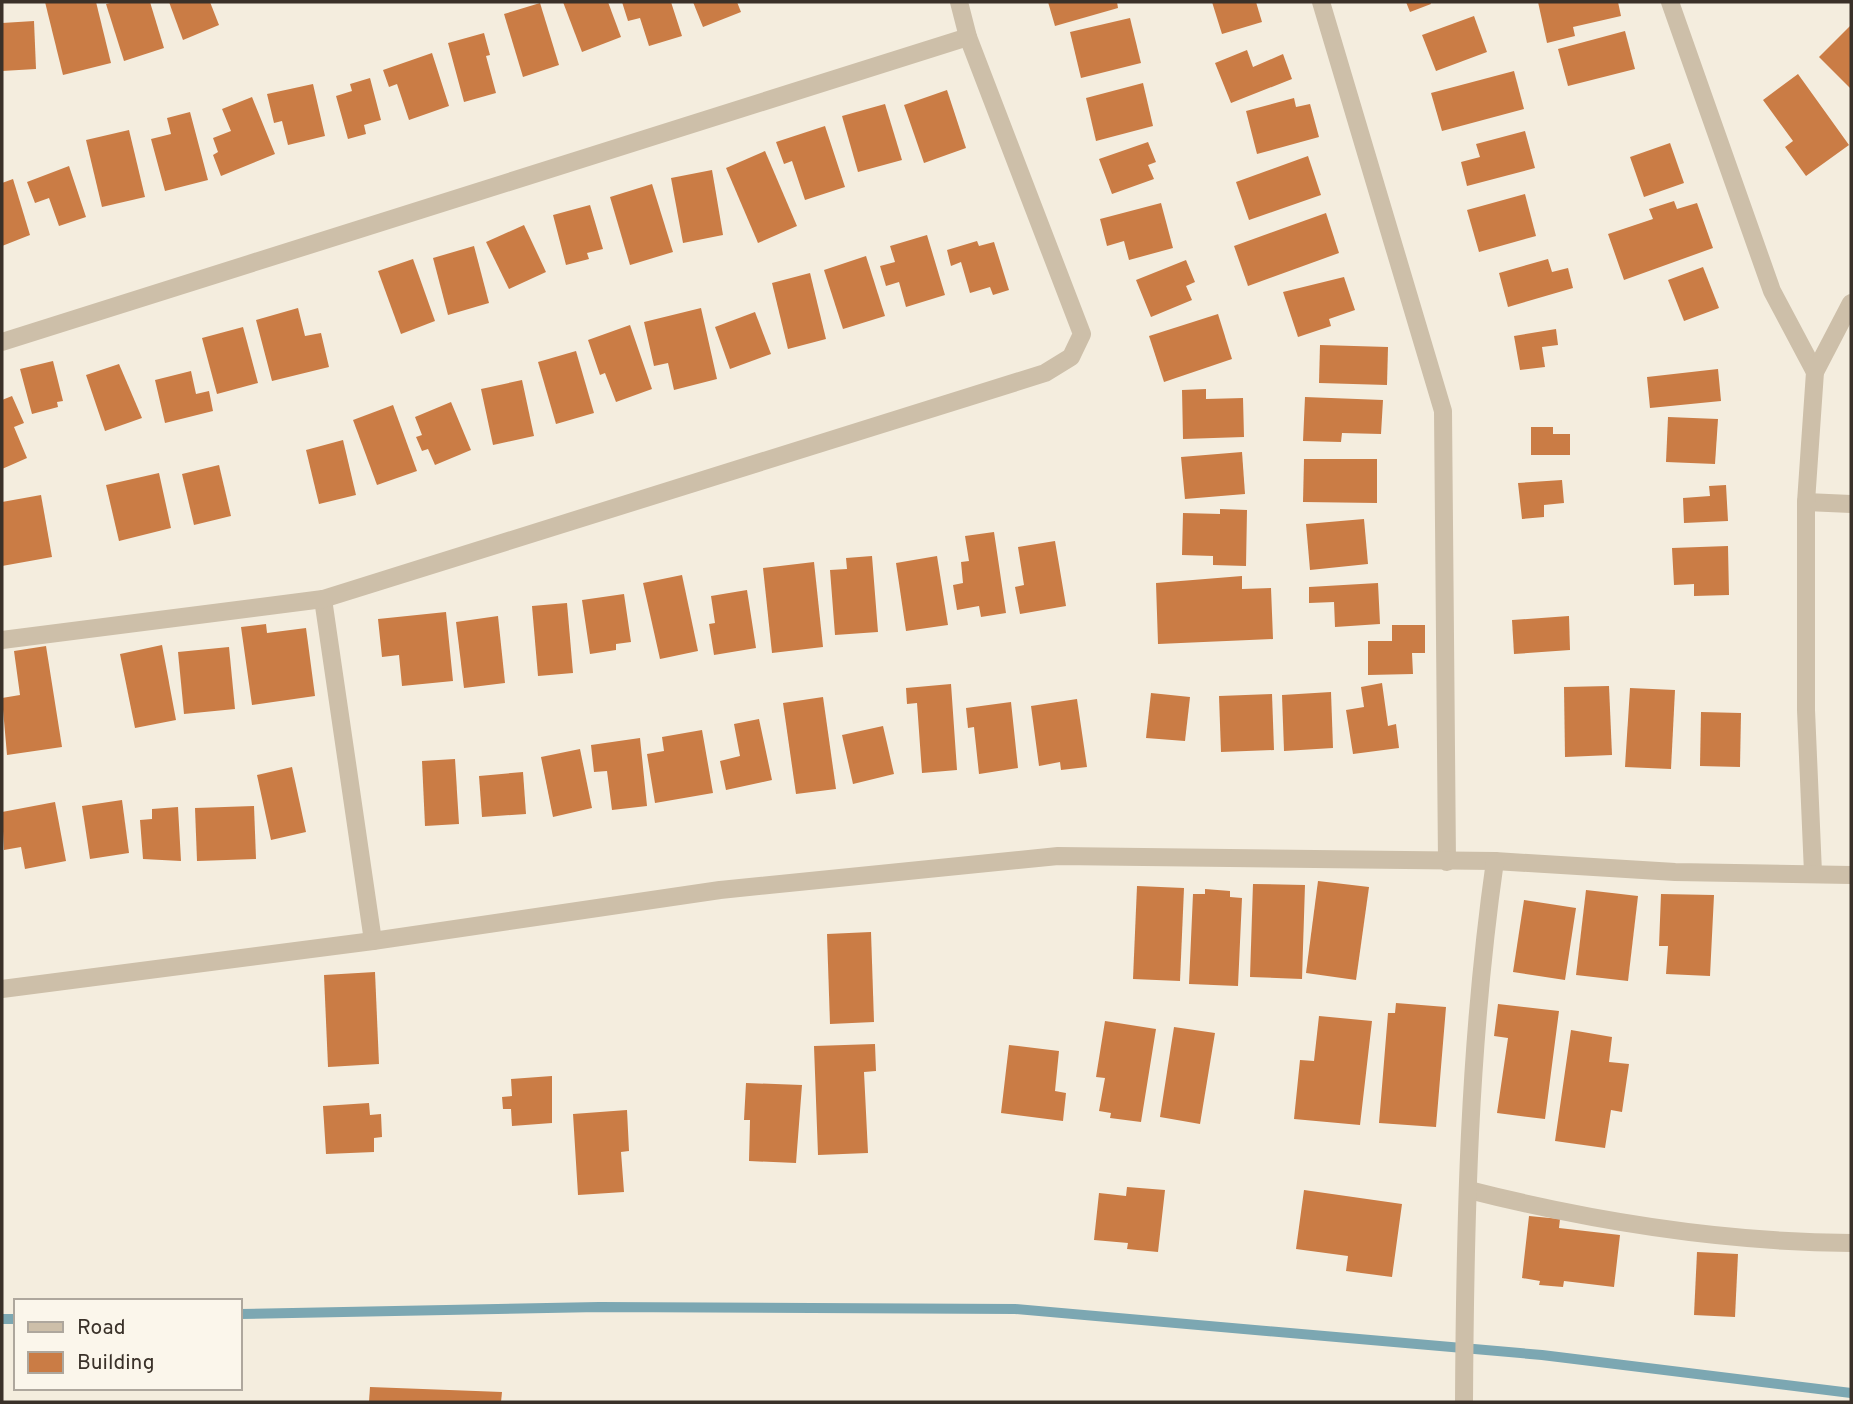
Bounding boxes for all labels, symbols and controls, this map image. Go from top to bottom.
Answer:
legend [14,1299,242,1390]
text: Road [77,1315,126,1342]
text: Building [77,1350,155,1377]

